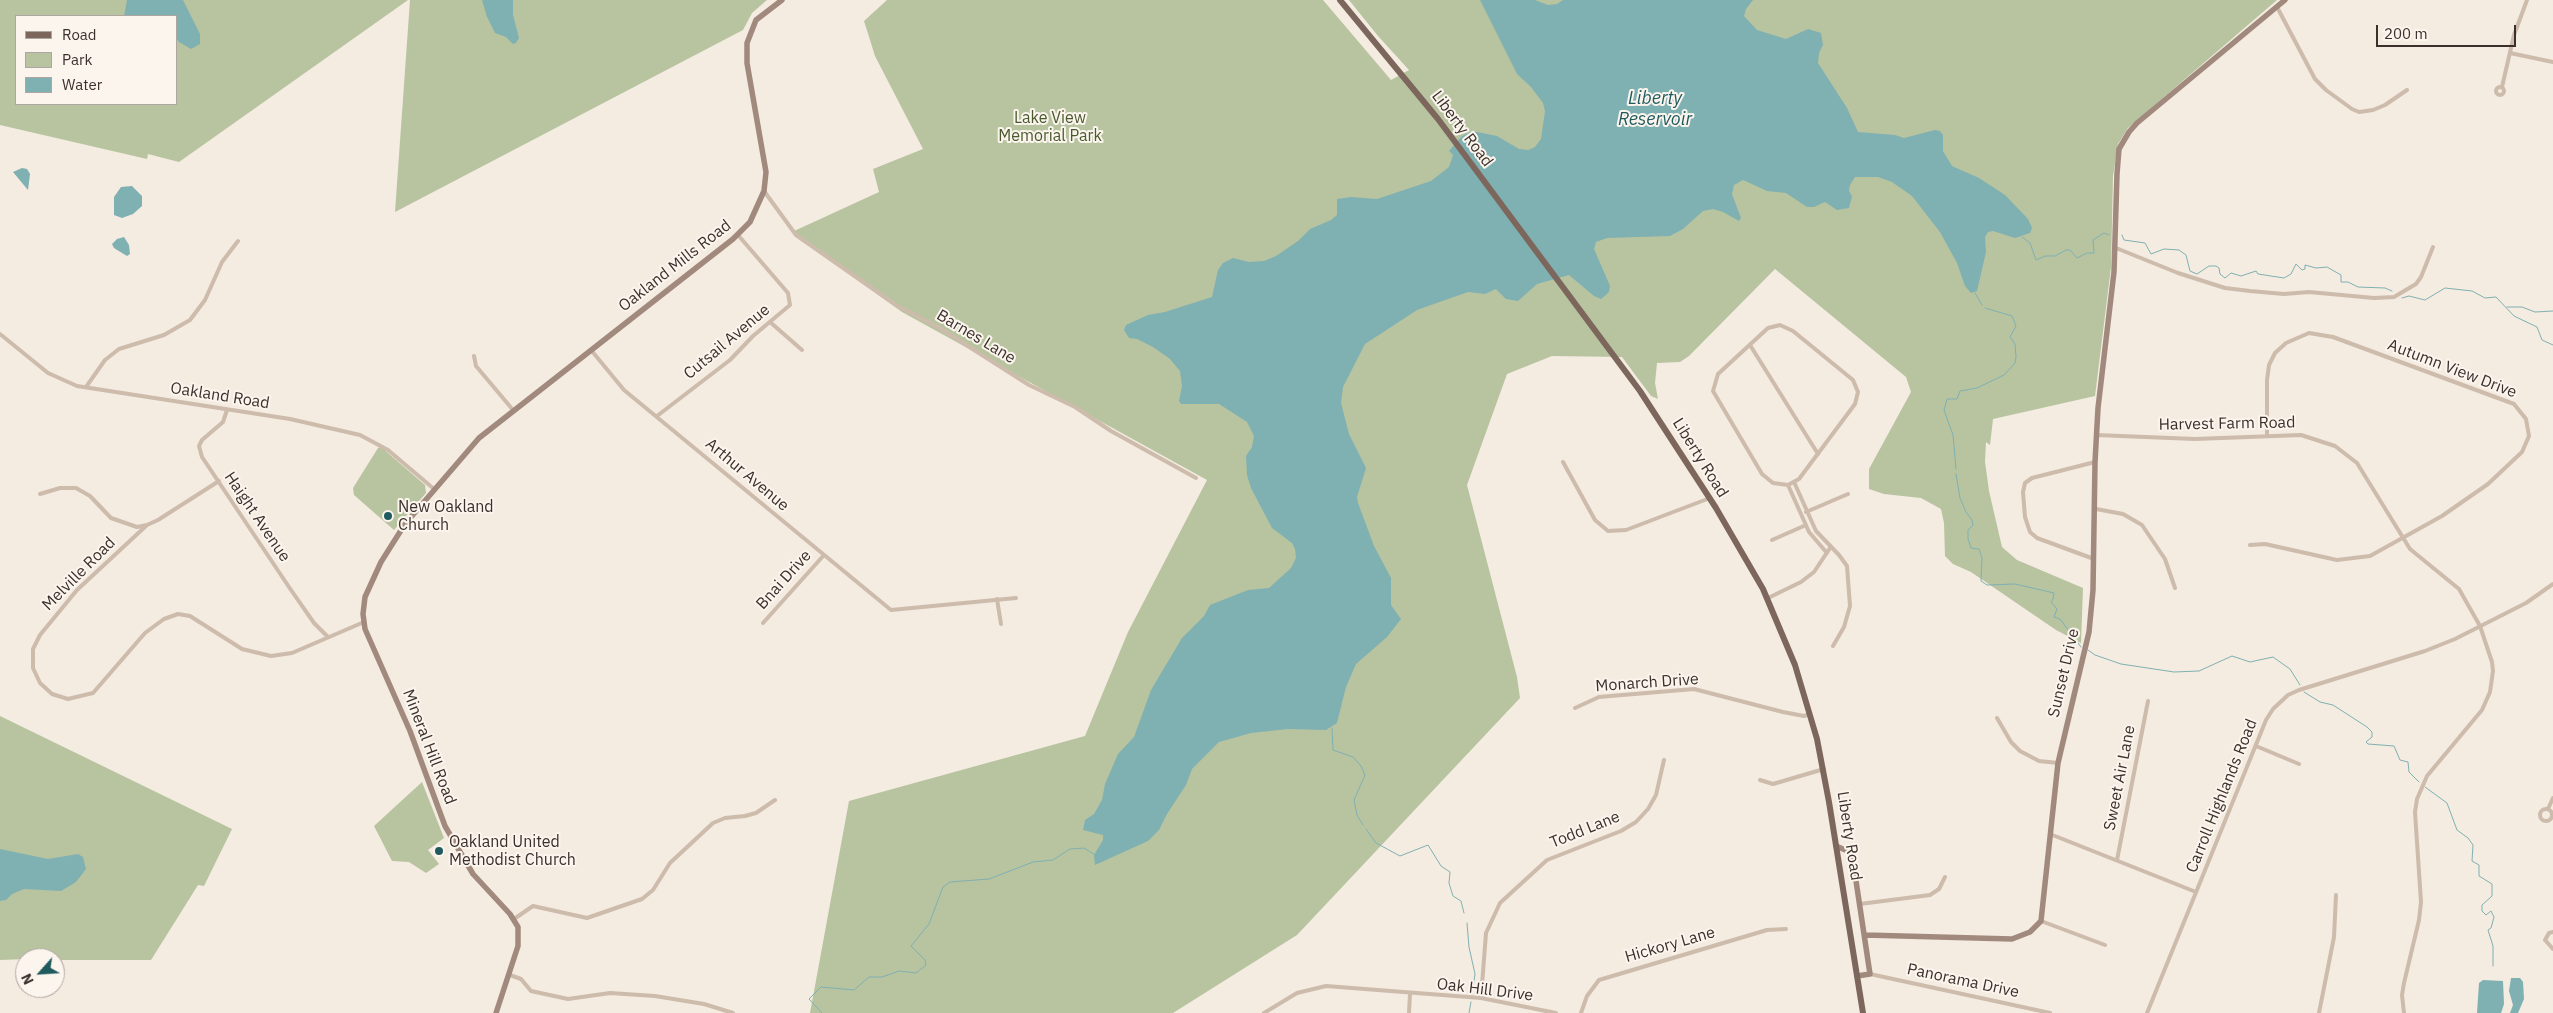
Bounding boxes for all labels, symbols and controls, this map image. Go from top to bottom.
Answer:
legend [15,15,178,105]
scale bar [2378,15,2518,47]
text: 200 m [2384,24,2428,43]
text: Road [62,25,97,44]
text: Park [62,50,92,69]
text: Water [62,75,102,94]
street label: Liberty Road [1427,87,1497,171]
water label: Liberty Reservoir [1618,88,1692,130]
park label: Lake View Memorial Park [998,108,1102,146]
street label: Oakland Mills Road [615,216,735,316]
street label: Cutsail Avenue [680,300,774,384]
street label: Barnes Lane [933,306,1019,368]
street label: Autumn View Drive [2385,336,2519,402]
street label: Oakland Road [169,379,271,413]
street label: Harvest Farm Road [2158,413,2296,435]
street label: Liberty Road [1668,415,1732,501]
street label: Arthur Avenue [701,435,793,515]
street label: Haight Avenue [220,468,294,566]
place label: New Oakland Church [398,497,494,535]
marker: New Oakland Church [382,510,394,522]
street label: Melville Road [38,533,120,615]
street label: Bnai Drive [752,546,816,614]
street label: Sunset Drive [2044,627,2084,719]
street label: Monarch Drive [1595,670,1699,696]
street label: Mineral Hill Road [398,687,460,807]
street label: Carroll Highlands Road [2182,716,2262,876]
street label: Sweet Air Lane [2100,724,2140,832]
street label: Liberty Road [1832,790,1866,882]
street label: Todd Lane [1547,807,1623,853]
place label: Oakland United Methodist Church [449,832,576,870]
marker: Oakland United Methodist Church [433,845,445,857]
street label: Hickory Lane [1623,923,1717,967]
north arrow [15,948,65,998]
street label: Panorama Drive [1905,960,2021,1002]
text: N [17,971,38,988]
street label: Oak Hill Drive [1436,975,1534,1005]

